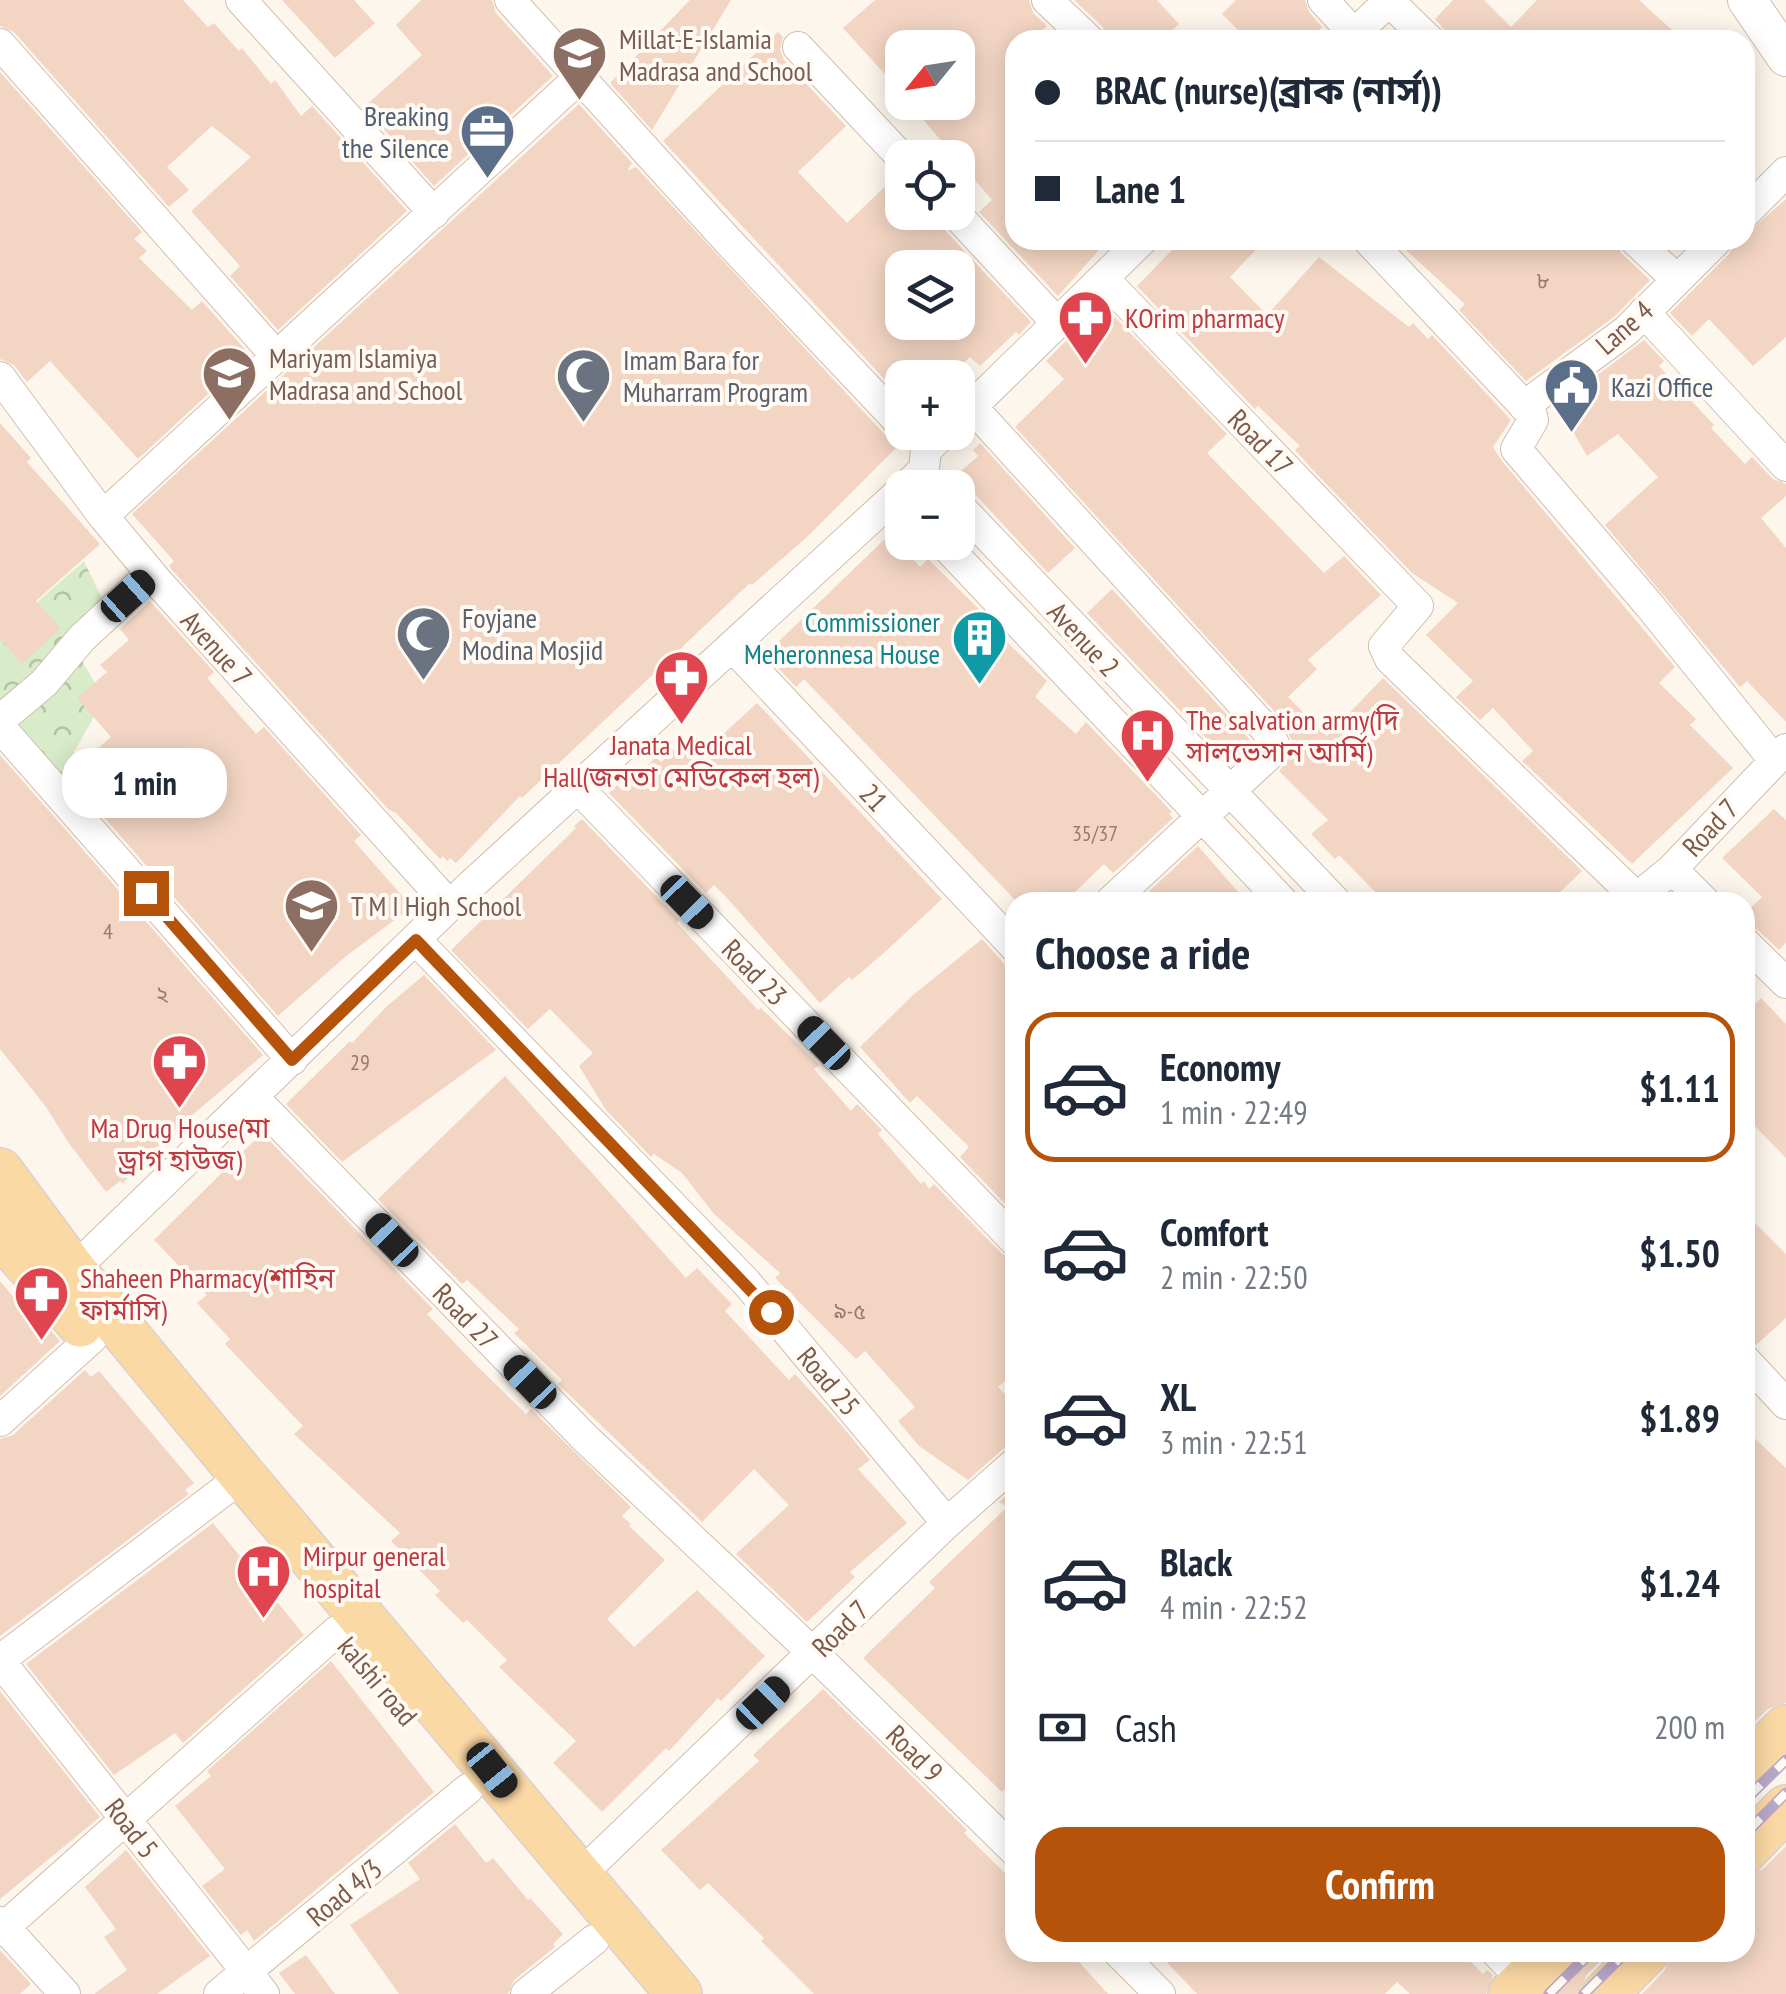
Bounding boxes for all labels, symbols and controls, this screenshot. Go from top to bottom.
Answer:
place label: Millat-E-Islamia Madrasa and School [619,20,813,89]
school or university icon: Millat-E-Islamia Madrasa and School [550,24,610,103]
north arrow [885,30,975,120]
map controls [885,30,975,560]
text: BRAC (nurse)(ব্রাক (নার্স)) [1095,65,1442,114]
place label: Breaking the Silence [342,97,449,166]
office icon: Breaking the Silence [458,101,518,180]
button: locate [885,140,975,230]
text: Lane 1 [1095,164,1186,213]
button: layers [885,250,975,340]
house number: ৮ [1536,266,1550,294]
pharmacy icon: KOrim pharmacy [1056,287,1116,366]
street label: Lane 4 [1587,292,1661,362]
place label: KOrim pharmacy [1125,299,1285,336]
place label: Mariyam Islamiya Madrasa and School [269,339,463,408]
place label: Imam Bara for Muharram Program [623,341,808,410]
school or university icon: Mariyam Islamiya Madrasa and School [200,343,260,422]
mosque icon: Imam Bara for Muharram Program [554,345,614,424]
public building icon: Kazi Office [1542,356,1602,435]
button: + [885,360,975,450]
place label: Kazi Office [1611,368,1713,405]
street label: Road 17 [1220,401,1302,483]
button: − [885,470,975,560]
car [96,565,160,627]
street label: Avenue 2 [1040,594,1128,684]
place label: Foyjane Modina Mosjid [462,599,603,668]
street label: Avenue 7 [173,602,261,694]
mosque icon: Foyjane Modina Mosjid [393,603,453,682]
place label: Commissioner Meheronnesa House [744,603,940,672]
building icon: Commissioner Meheronnesa House [949,607,1009,686]
pharmacy icon: Janata Medical Hall(জনতা মেডিকেল হল) [651,648,711,727]
place label: The salvation army(দি সালভেসান আর্মি) [1185,701,1399,770]
hospital icon: The salvation army(দি সালভেসান আর্মি) [1117,705,1177,784]
place label: Janata Medical Hall(জনতা মেডিকেল হল) [543,726,819,795]
callout: 1 min [64,748,228,818]
text: 1 min [112,762,177,804]
street label: 21 [852,775,896,819]
street label: Road 7 [1674,790,1746,864]
house number: 35/37 [1072,819,1118,847]
car [655,870,719,934]
route end [124,871,169,916]
school or university icon: T M I High School [282,875,342,954]
place label: T M I High School [351,887,522,924]
house number: 4 [103,917,113,945]
text: Choose a ride [1035,923,1250,981]
street label: Road 23 [714,931,796,1013]
house number: ২ [155,980,169,1008]
car [792,1011,856,1075]
pharmacy icon: Ma Drug House(মা ড্রাগ হাউজ) [150,1031,210,1110]
icon: car [1040,1042,1130,1132]
text: Economy [1160,1042,1280,1091]
house number: 29 [350,1048,370,1076]
text: $1.11 [1639,1063,1720,1112]
text: 1 min · 22:49 [1160,1091,1308,1133]
place label: Ma Drug House(মা ড্রাগ হাউজ) [91,1109,270,1178]
icon: car [1040,1207,1130,1297]
text: Comfort [1160,1207,1269,1256]
car [360,1208,424,1272]
text: $1.50 [1639,1228,1720,1277]
text: 2 min · 22:50 [1160,1256,1308,1298]
place label: Shaheen Pharmacy(শাহিন ফার্মাসি) [79,1259,336,1328]
pharmacy icon: Shaheen Pharmacy(শাহিন ফার্মাসি) [11,1263,71,1342]
street label: Road 27 [425,1275,507,1357]
route start [749,1290,794,1335]
house number: ৯-৫ [834,1297,866,1325]
street label: Road 25 [789,1339,869,1423]
car [498,1350,562,1414]
icon: car [1040,1372,1130,1462]
text: XL [1160,1372,1196,1421]
text: $1.89 [1639,1393,1720,1442]
text: 3 min · 22:51 [1160,1421,1308,1463]
place label: Mirpur general hospital [303,1537,446,1606]
icon: car [1040,1537,1130,1627]
text: Black [1160,1537,1233,1586]
hospital icon: Mirpur general hospital [234,1541,294,1620]
text: $1.24 [1639,1558,1720,1607]
text: 4 min · 22:52 [1160,1586,1308,1628]
street label: Road 7 [803,1591,877,1665]
street label: kalshi road [330,1629,426,1733]
car [731,1671,795,1735]
icon: cash [1035,1700,1090,1755]
text: Cash [1115,1703,1177,1752]
text: 200 m [1654,1706,1725,1748]
street label: Road 9 [878,1716,952,1790]
car [461,1737,523,1803]
street label: Road 5 [97,1790,167,1866]
button: Confirm [1035,1827,1725,1942]
street label: Road 4/3 [299,1850,389,1934]

